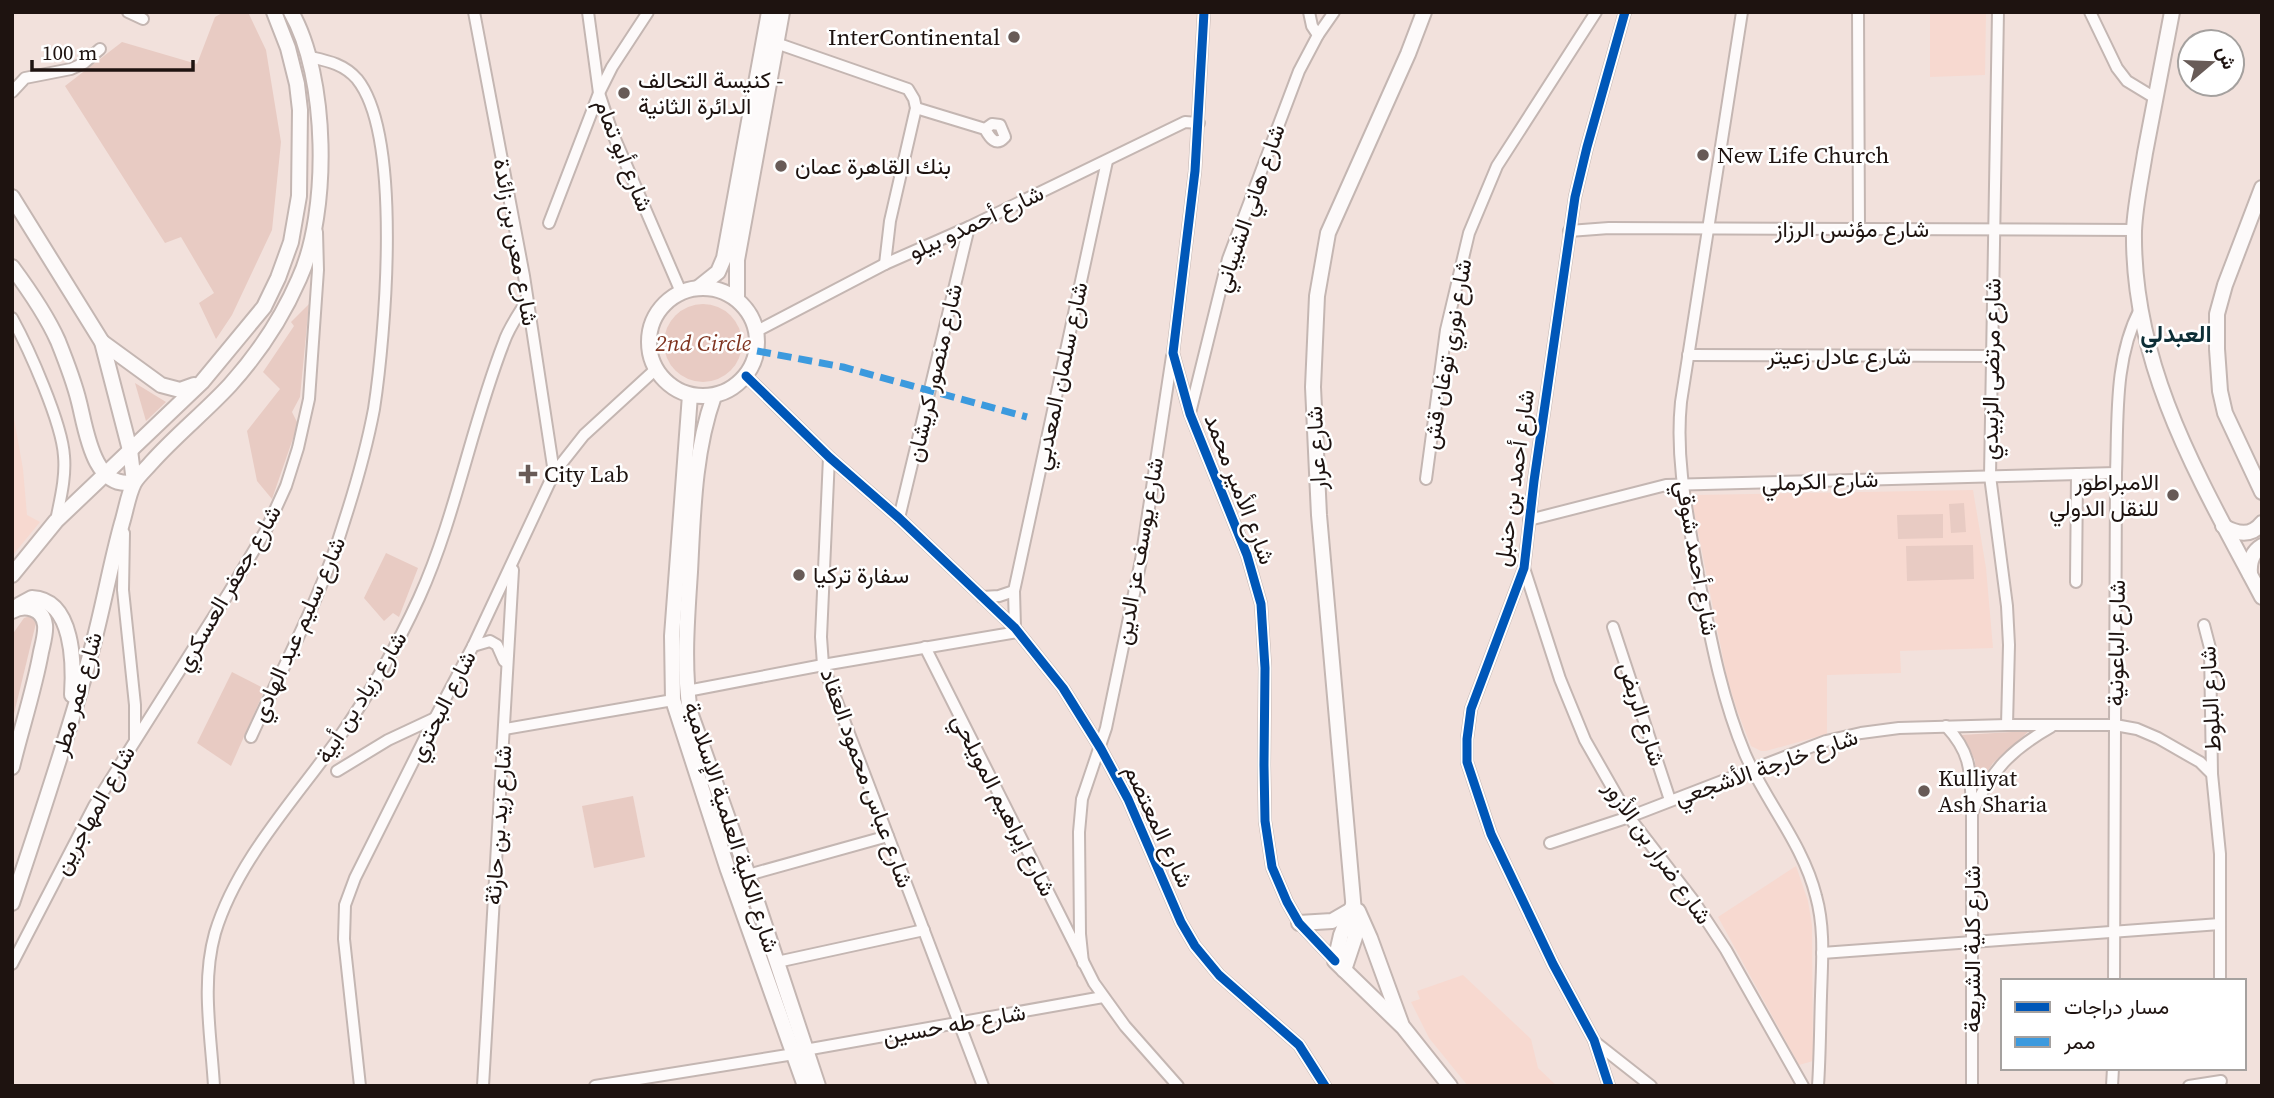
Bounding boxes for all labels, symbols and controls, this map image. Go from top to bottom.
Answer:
place label: InterContinental [828,21,1000,53]
scale bar [32,28,192,72]
north arrow [2176,28,2246,98]
marker: InterContinental [1006,29,1022,45]
text: 100 m [42,38,97,67]
text: ش [2211,42,2243,73]
place label: كنيسة التحالف - الدائرة الثانية [638,64,783,122]
marker: كنيسة التحالف - الدائرة الثانية [616,85,632,101]
street label: شارع أبو تمام [587,94,661,216]
street label: شارع هاني الشيباني [1205,120,1296,297]
place label: New Life Church [1717,139,1890,171]
marker: New Life Church [1695,147,1711,163]
place label: بنك القاهرة عمان [795,150,951,182]
street label: شارع معن بن زائدة [486,156,546,328]
marker: بنك القاهرة عمان [773,158,789,174]
street label: شارع أحمدو بيلو [903,177,1049,267]
street label: شارع مؤنس الرزاز [1774,213,1929,245]
street label: شارع نوري توغان قش [1414,256,1482,452]
street label: شارع مرتضى الزبيدي [1973,278,2012,460]
street label: شارع سلمان المعدبي [1024,279,1099,474]
street label: شارع منصور كريشان [898,281,970,465]
district label: العبدلي [2140,317,2212,354]
park label: 2nd Circle [655,327,752,359]
street label: شارع عادل زعيتر [1766,340,1911,372]
street label: شارع أحمد بن حنبل [1486,387,1542,569]
street label: شارع عرار [1298,405,1334,492]
street label: شارع الأمير محمد [1197,409,1283,569]
street label: شارع يوسف عز الدين [1107,455,1171,647]
place label: City Lab [544,458,629,490]
street label: شارع الكرملي [1761,463,1879,502]
marker: City Lab [518,464,538,484]
place label: الامبراطور للنقل الدولي [2049,466,2159,527]
street label: شارع أحمد شوقي [1665,478,1726,639]
marker: الامبراطور للنقل الدولي [2165,487,2181,503]
street label: شارع جعفر العسكري [167,499,291,679]
street label: شارع سليم عبد الهادي [243,531,356,728]
place label: سفارة تركيا [813,559,909,591]
marker: سفارة تركيا [791,567,807,583]
street label: شارع الباعونية [2099,579,2133,707]
street label: شارع زياد بن أبية [308,625,414,769]
street label: شارع عمر مطر [44,628,110,761]
street label: شارع البحتري [400,645,486,768]
street label: شارع البلوط [2191,645,2229,753]
street label: شارع الربض [1610,658,1674,770]
street label: شارع عباس محمود العقاد [812,664,922,892]
street label: شارع الكلية العلمية الإسلامية [676,697,788,957]
street label: شارع إبراهيم المويلحي [941,708,1064,903]
street label: شارع خارجة الأشجعي [1670,721,1863,816]
street label: شارع المهاجرين [45,740,143,880]
street label: شارع زيد بن حارثة [476,744,520,906]
street label: شارع المعتصم [1116,759,1202,893]
place label: Kulliyat Ash Sharia [1938,762,2048,820]
street label: شارع ضرار بن الأزور [1596,773,1720,931]
marker: Kulliyat Ash Sharia [1916,783,1932,799]
street label: شارع كلية الشريعة [1956,865,1988,1033]
legend [2001,979,2246,1070]
text: مسار دراجات [2064,992,2169,1021]
street label: شارع طه حسين [880,996,1028,1052]
text: ممر [2063,1027,2095,1056]

